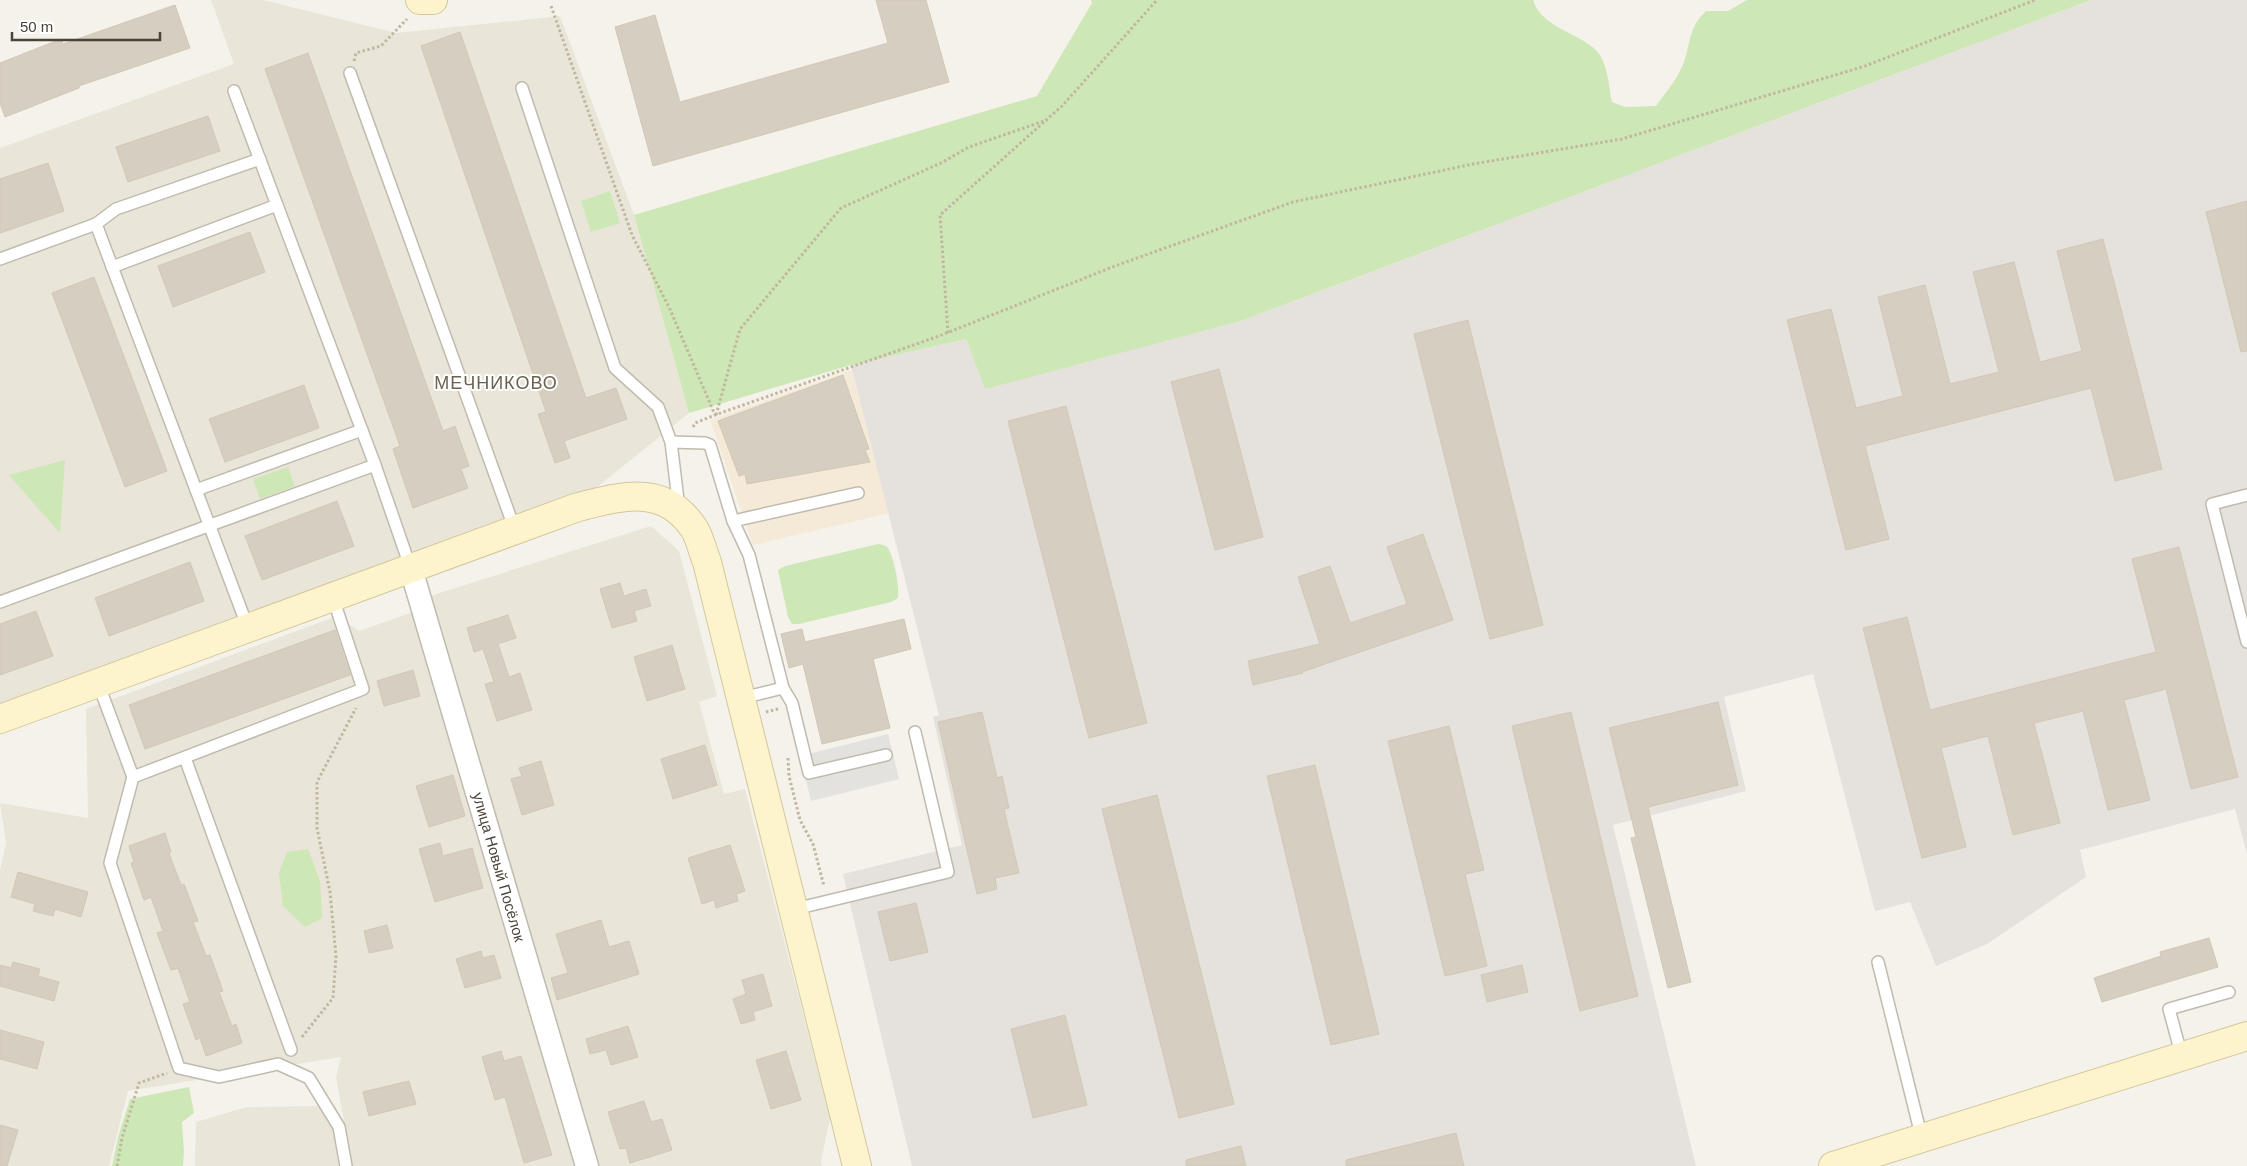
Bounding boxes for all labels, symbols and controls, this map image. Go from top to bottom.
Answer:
scale bar [12,10,160,42]
text: 50 m [20,18,53,35]
district label: МЕЧНИКОВО [434,373,558,393]
street label: улица Новый Посёлок [470,790,529,944]

